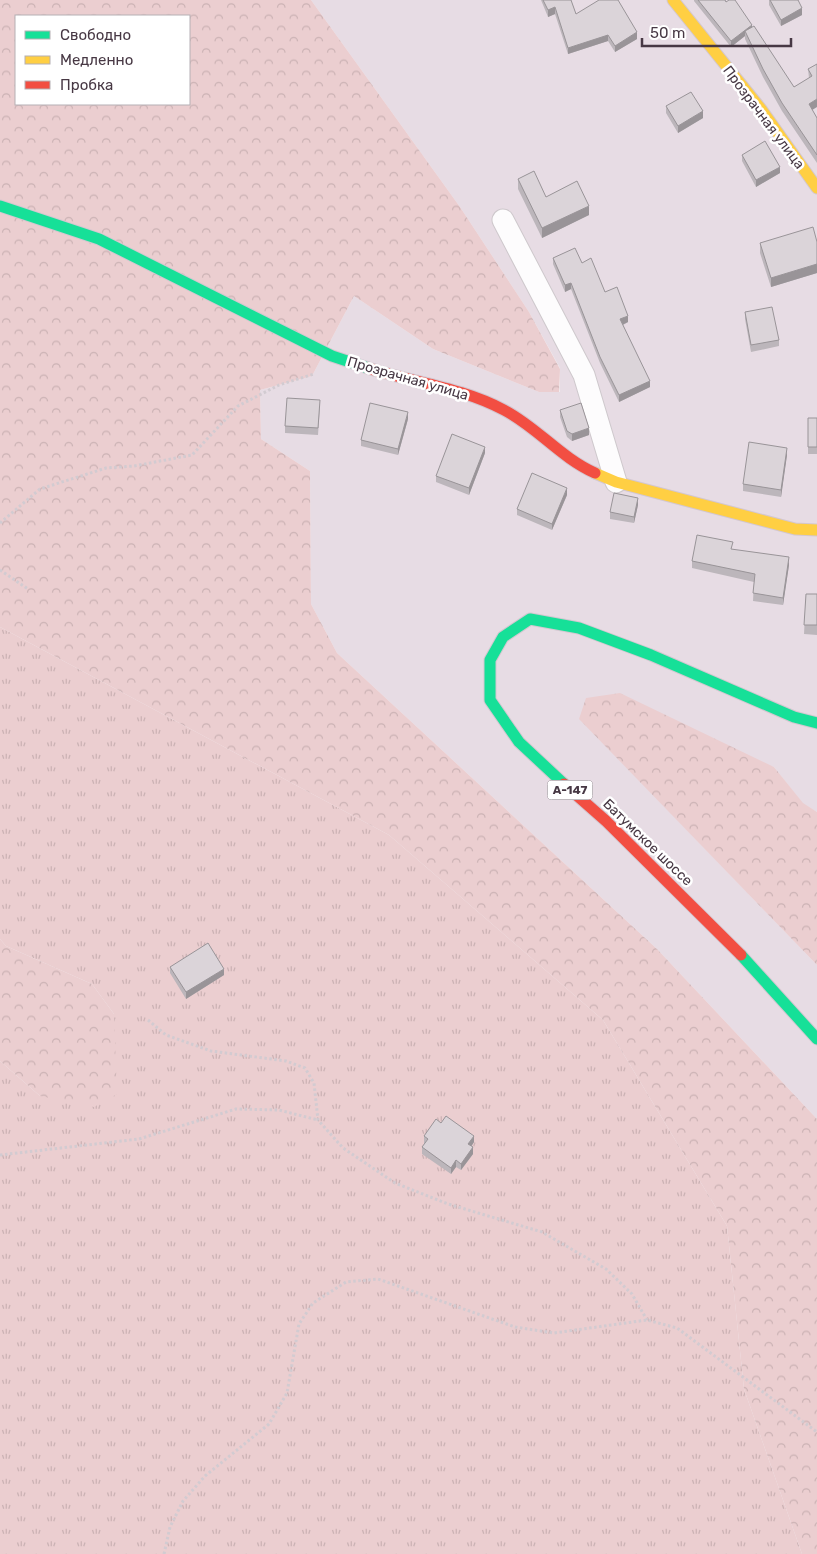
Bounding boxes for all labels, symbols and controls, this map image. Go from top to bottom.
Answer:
legend [15,15,190,105]
scale bar [642,15,791,47]
text: 50 m [650,24,685,42]
text: Свободно [60,26,131,44]
text: Медленно [60,51,133,69]
street label: Прозрачная улица [719,62,808,172]
text: Пробка [60,76,113,94]
street label: Прозрачная улица [345,353,470,404]
road number: А-147 [548,780,592,800]
street label: Батумское шоссе [599,795,696,889]

